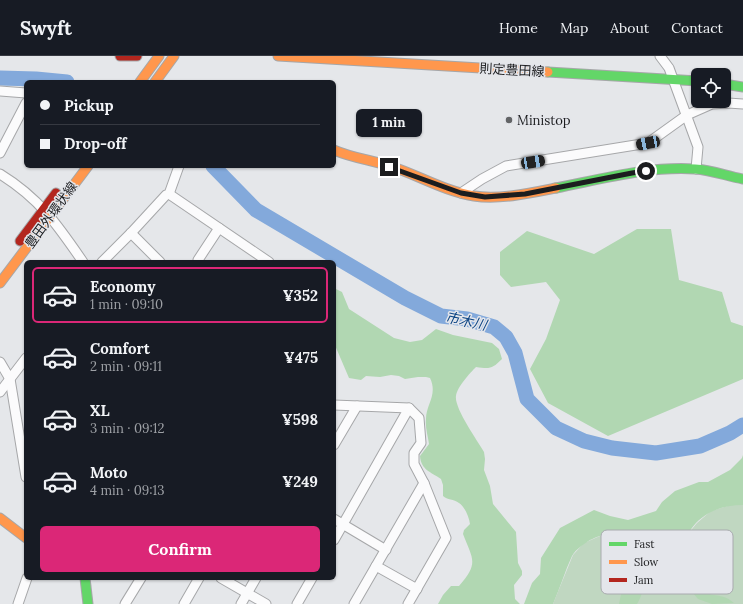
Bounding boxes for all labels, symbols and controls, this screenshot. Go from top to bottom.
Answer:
text: Swyft [20,16,72,40]
text: Home [499,19,538,37]
text: Map [560,19,588,37]
text: About [610,19,649,37]
text: Contact [671,19,723,37]
street label: 則定豊田線 [479,60,545,80]
map controls [691,68,731,108]
button: locate [691,68,731,108]
text: Pickup [64,96,113,115]
callout: 1 min [356,109,422,137]
place label: Ministop [517,112,571,129]
text: 1 min [372,114,406,131]
marker: Ministop [504,115,514,125]
text: Drop-off [64,134,126,153]
car [635,135,661,151]
car [520,154,546,170]
route end [380,158,398,176]
route start [637,162,655,180]
street label: 豊田外環状線 [21,178,81,252]
icon: car [42,277,78,313]
text: Economy [90,277,155,296]
text: ¥352 [283,286,318,305]
text: 1 min · 09:10 [90,296,163,313]
water label: 市木川 [444,308,490,335]
icon: car [42,339,78,375]
text: Comfort [90,339,150,358]
text: ¥475 [284,348,318,367]
text: 2 min · 09:11 [90,358,162,375]
icon: car [42,401,78,437]
text: XL [90,401,110,420]
text: ¥598 [282,410,318,429]
text: 3 min · 09:12 [90,420,164,437]
icon: car [42,463,78,499]
text: Moto [90,463,127,482]
text: ¥249 [282,472,318,491]
text: 4 min · 09:13 [90,482,165,499]
button: Confirm [40,526,320,572]
legend [601,530,733,594]
text: Fast [634,537,655,551]
text: Slow [634,555,659,569]
text: Jam [633,573,654,587]

